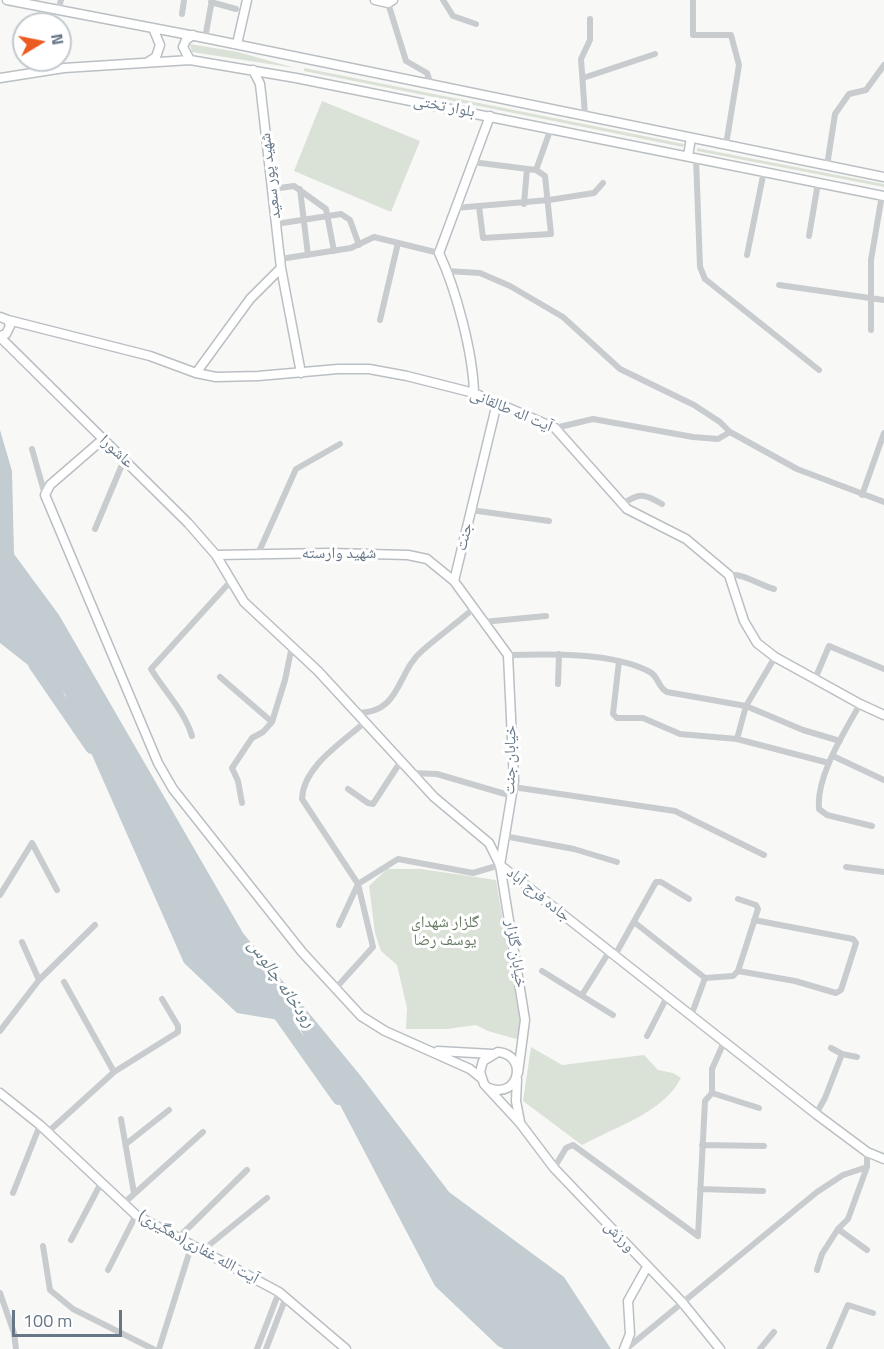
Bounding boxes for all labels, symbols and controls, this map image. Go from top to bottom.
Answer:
north arrow [12,12,72,72]
text: N [45,32,71,47]
street label: بلوار تختی [412,92,476,122]
street label: شهید پور سعید [256,132,286,220]
street label: آیت اله طالقانی [467,385,555,437]
street label: عاشورا [95,431,137,473]
street label: جنت [452,521,478,553]
street label: شهید وارسته [302,544,376,564]
street label: خیابان جنت [501,725,521,795]
street label: جاده فرج آباد [502,863,574,927]
park label: گلزار شهدای یوسف رضا [411,913,479,951]
street label: خیابان گلزار [500,919,530,989]
water label: رودخانه چالوس [243,936,319,1032]
street label: آیت الله غفاری(دهگیری) [134,1207,262,1289]
street label: ورزش [600,1217,638,1257]
scale bar [15,1298,124,1336]
text: 100 m [23,1307,72,1334]

